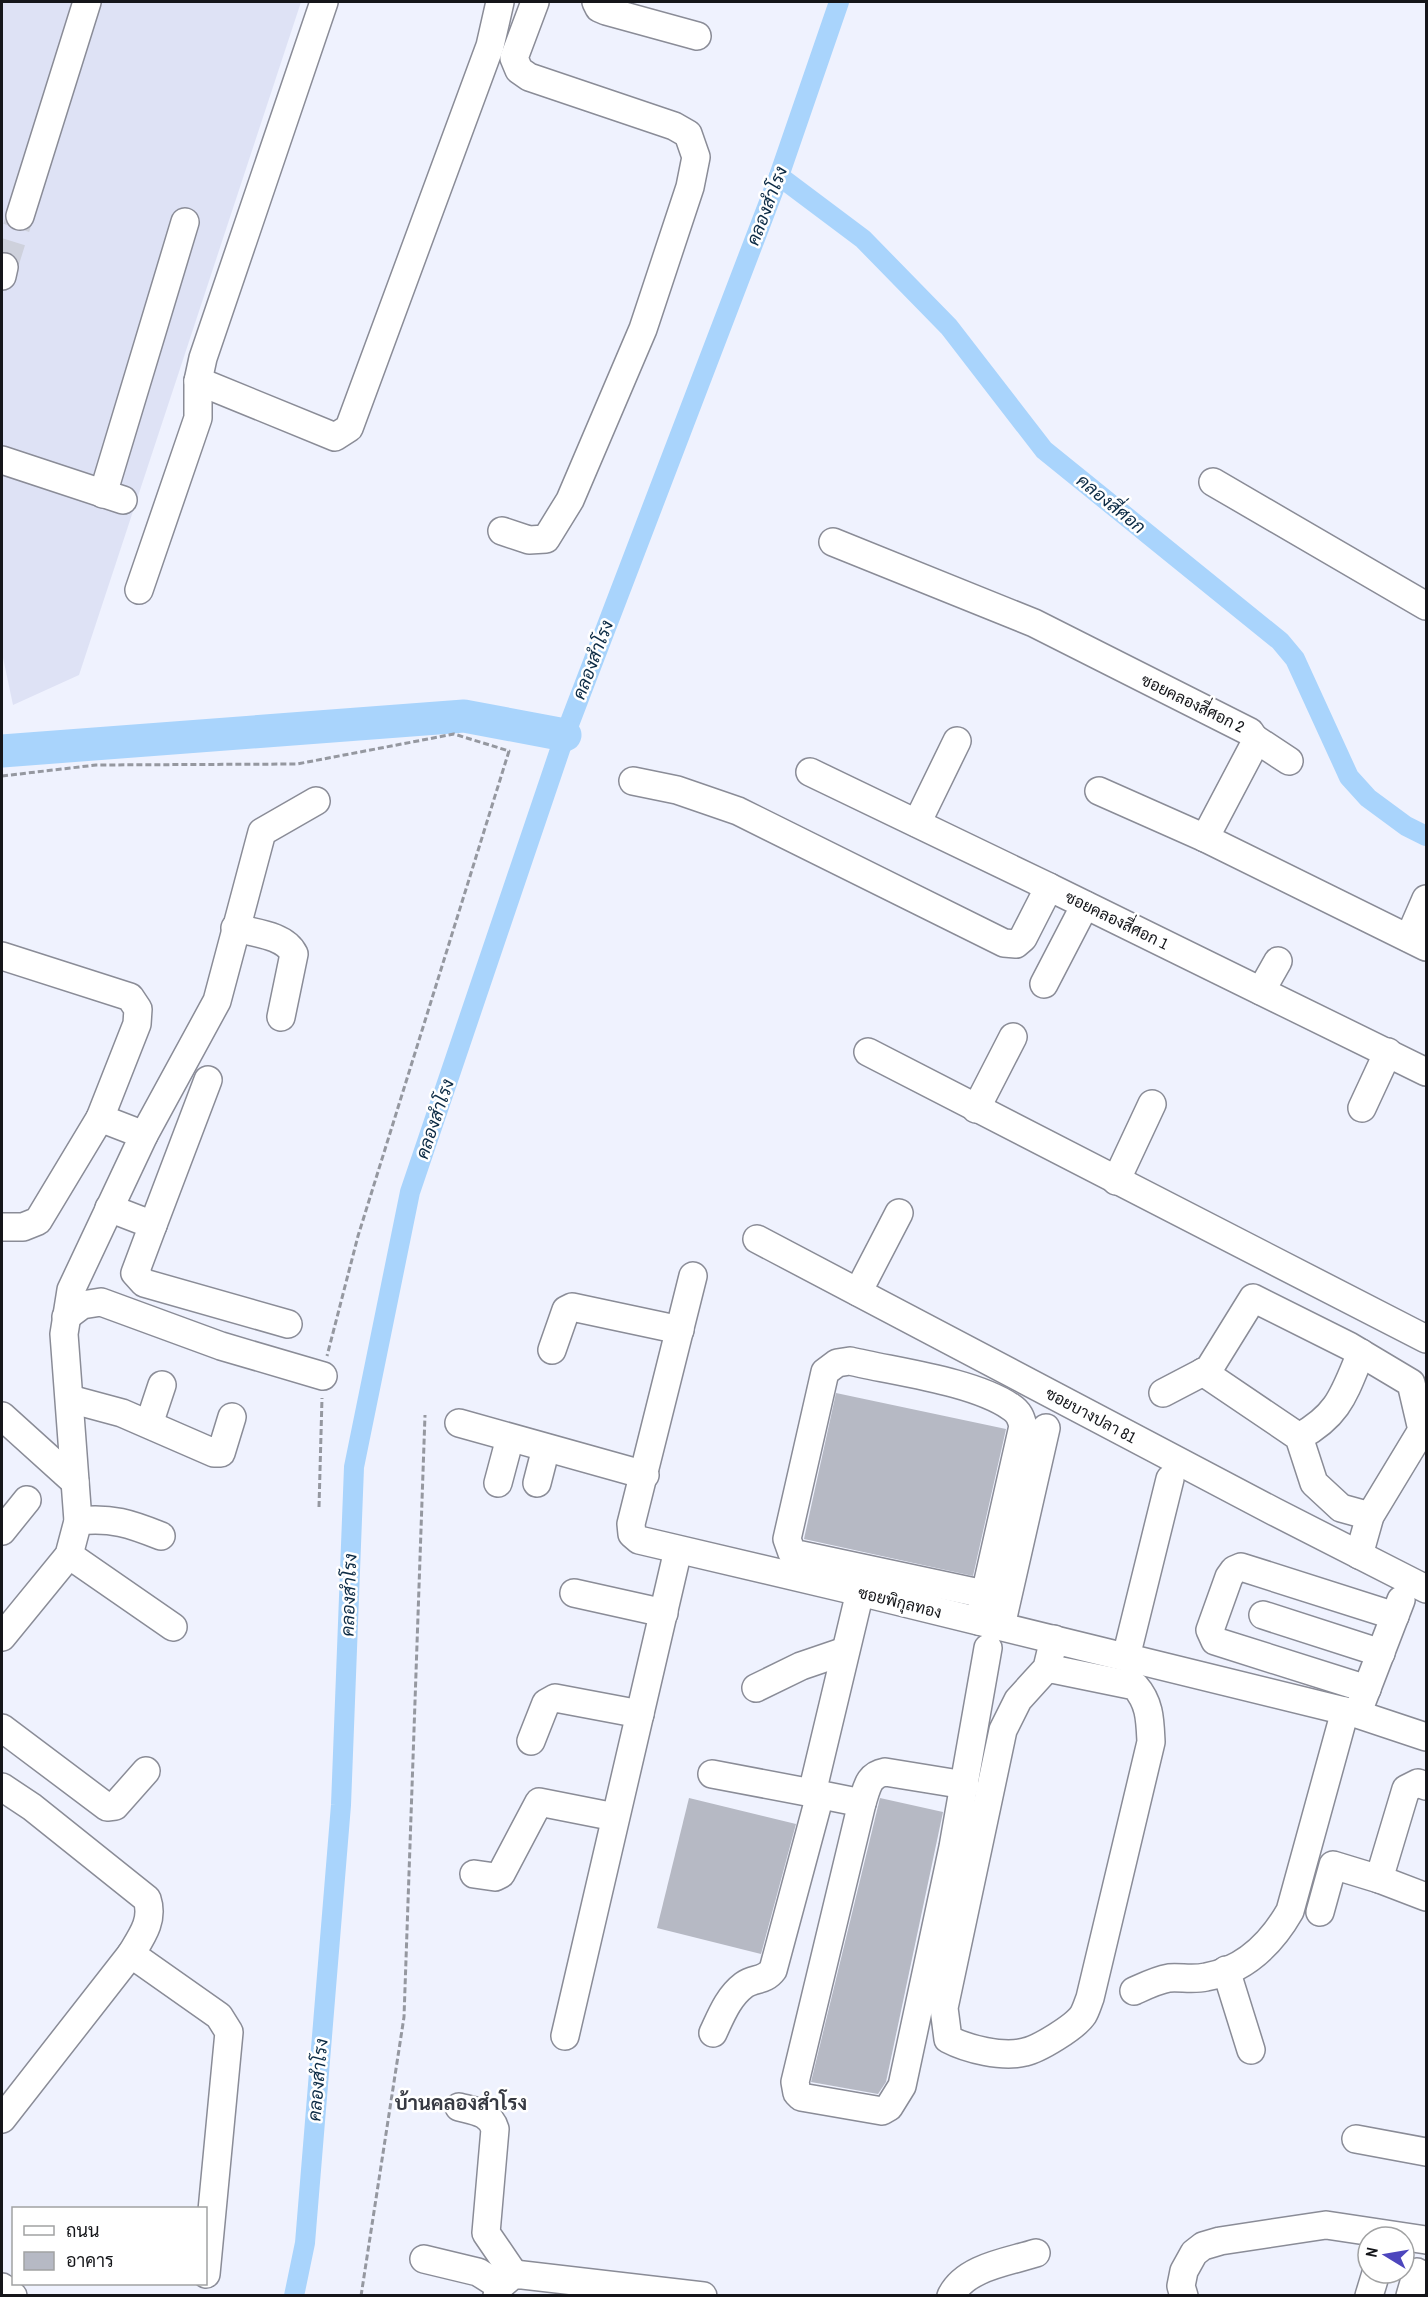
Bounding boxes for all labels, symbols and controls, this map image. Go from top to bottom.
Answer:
water label: คลองสำโรง [740,163,793,249]
water label: คลองสี่ศอก [1071,466,1153,539]
water label: คลองสำโรง [566,617,619,703]
street label: ซอยคลองสี่ศอก 2 [1138,666,1250,738]
street label: ซอยคลองสี่ศอก 1 [1062,883,1174,955]
water label: คลองสำโรง [409,1076,460,1162]
street label: ซอยบางปลา 81 [1042,1382,1141,1448]
water label: คลองสำโรง [335,1553,362,1637]
street label: ซอยพิกุลทอง [856,1581,944,1624]
water label: คลองสำโรง [301,2038,334,2122]
district label: บ้านคลองสำโรง [395,2089,527,2116]
legend [12,2207,207,2285]
text: ถนน [66,2218,99,2243]
north arrow [1356,2225,1416,2285]
text: N [1360,2245,1383,2259]
text: อาคาร [66,2248,114,2273]

